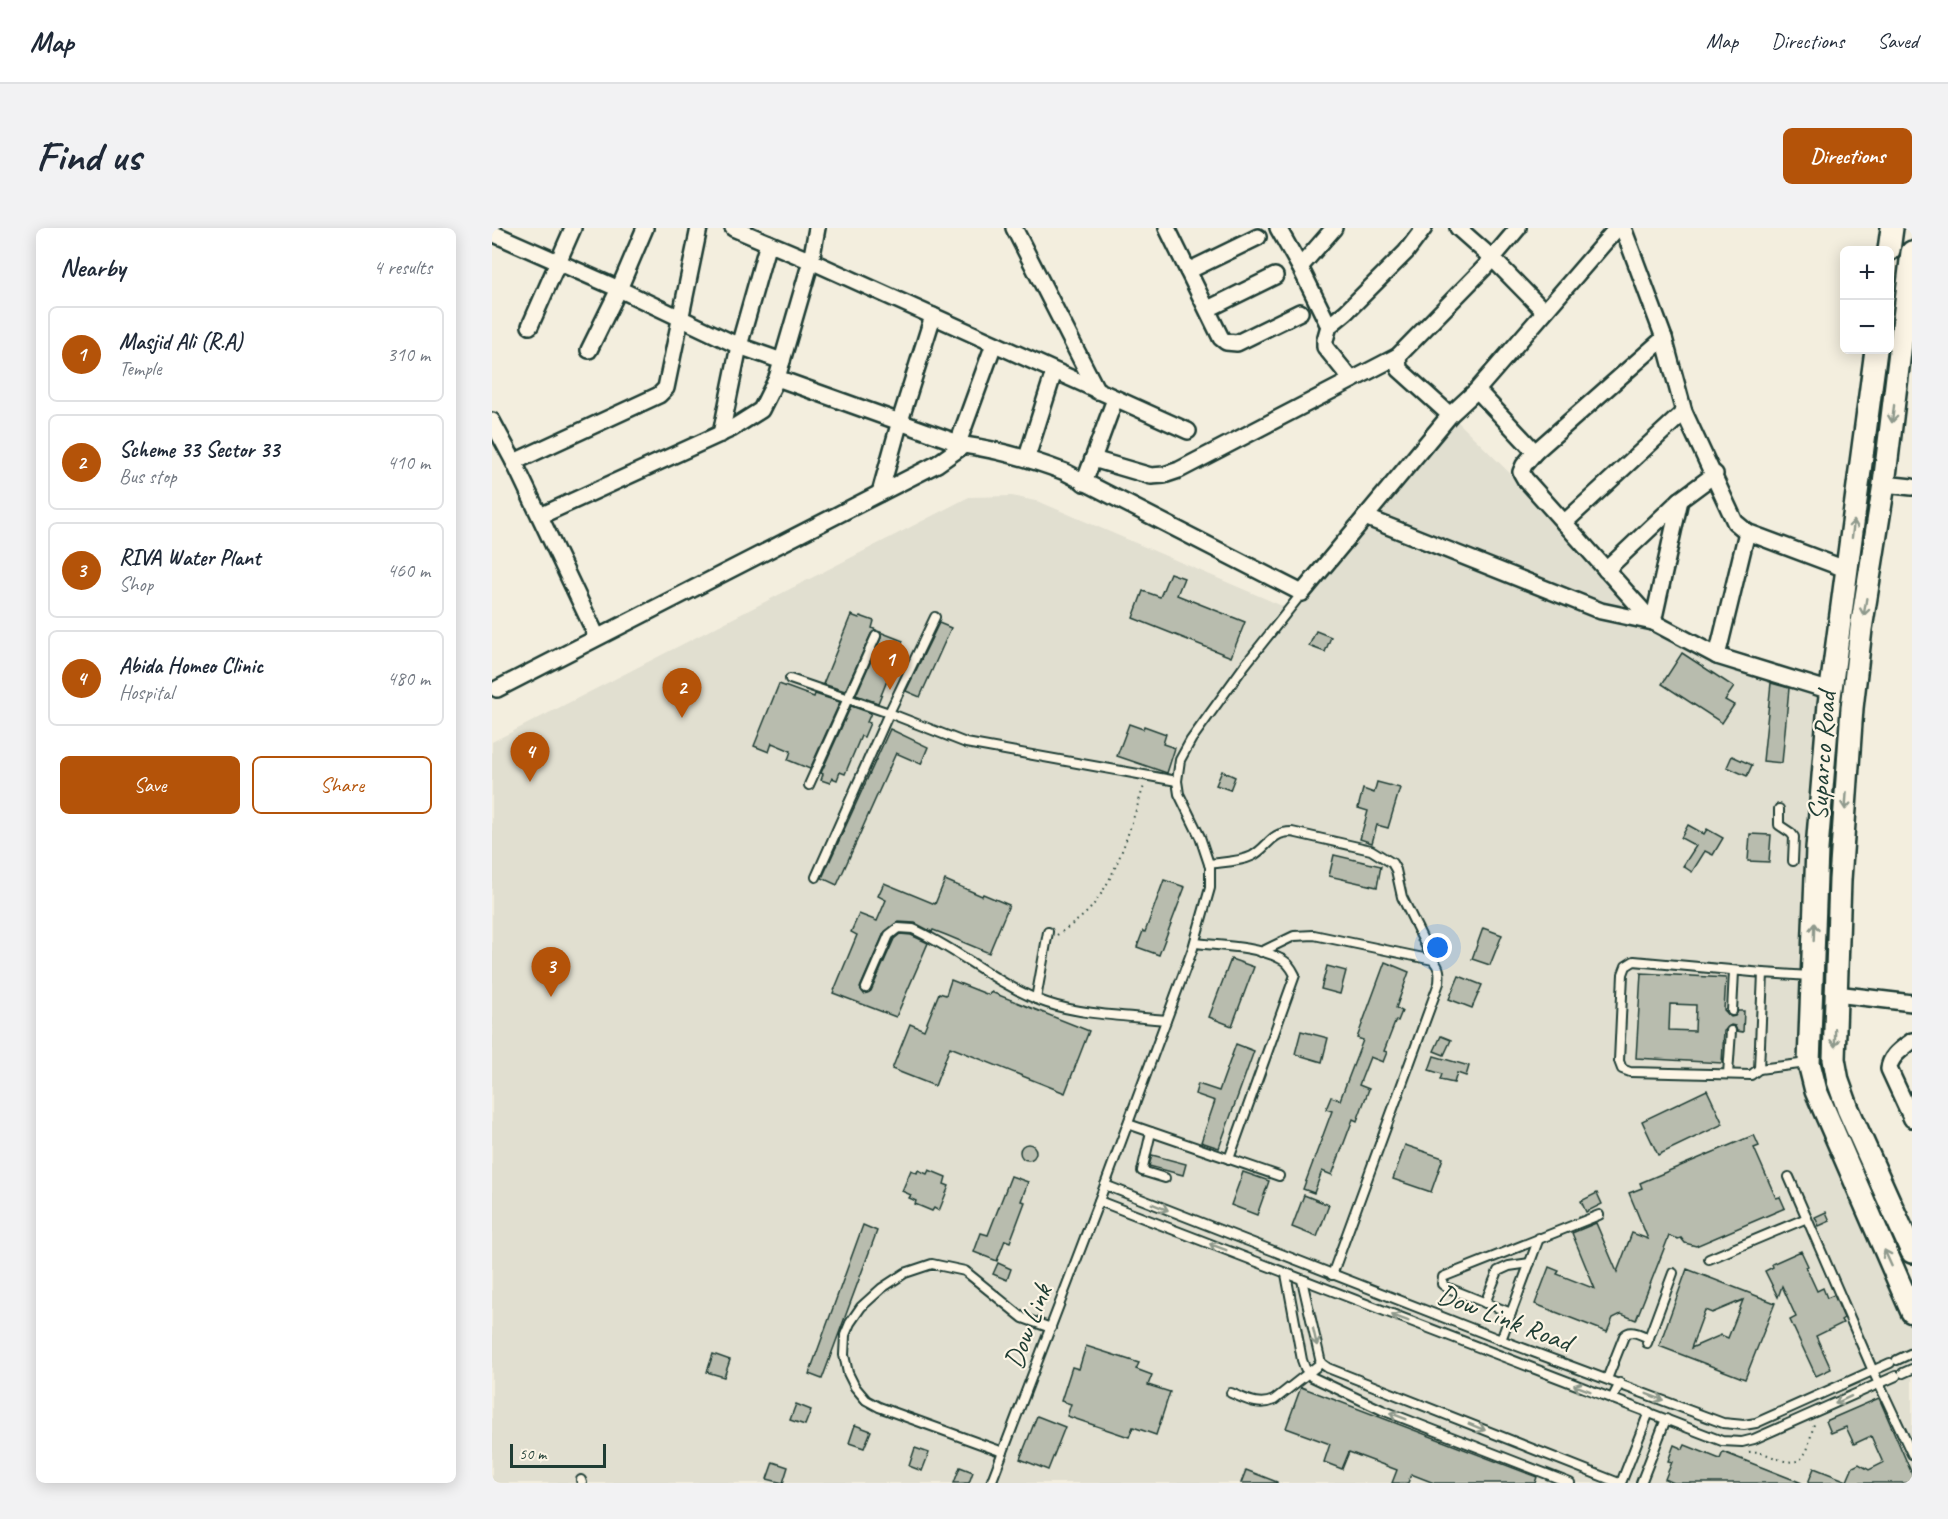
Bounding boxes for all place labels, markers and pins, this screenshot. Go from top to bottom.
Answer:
pin: 1 [870,640,910,690]
pin: 2 [662,668,702,718]
pin: 4 [510,732,549,782]
pin: 3 [532,948,570,997]

